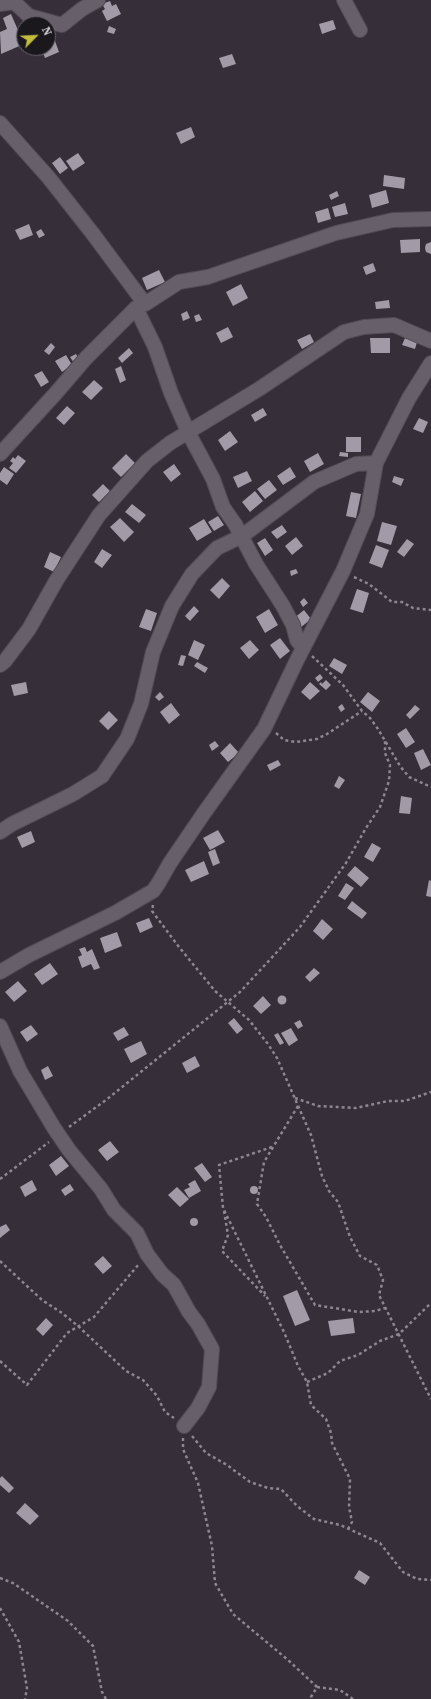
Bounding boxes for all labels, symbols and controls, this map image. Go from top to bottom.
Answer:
north arrow [16,16,56,56]
text: N [38,25,55,38]

